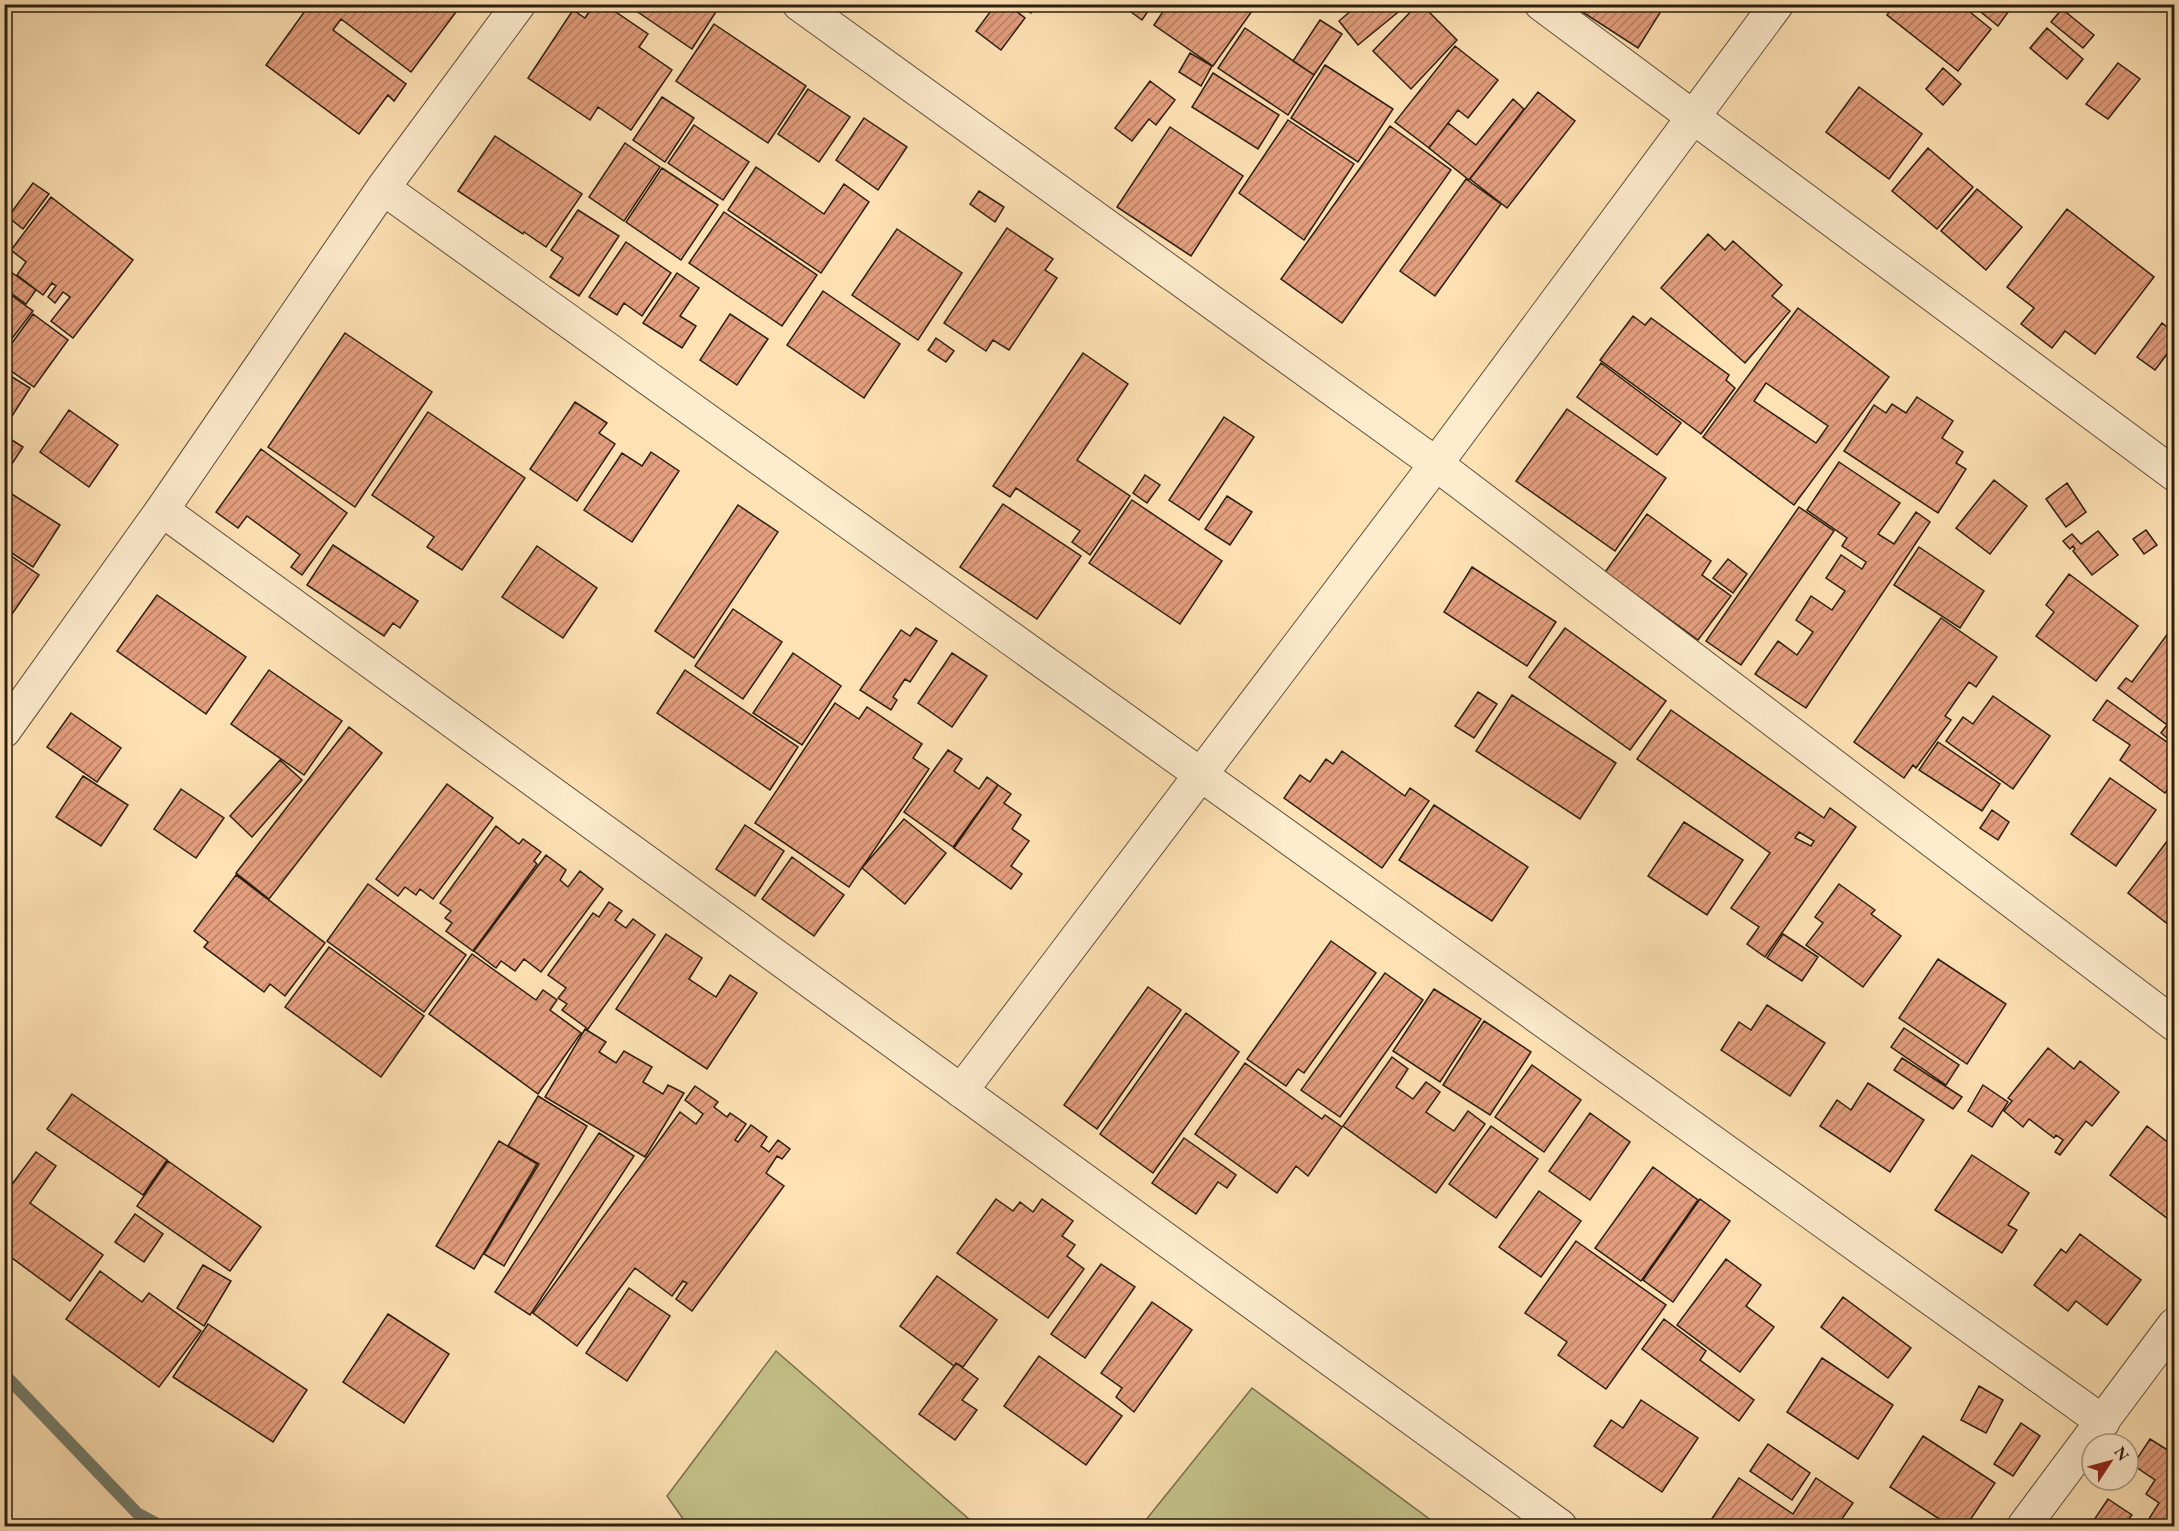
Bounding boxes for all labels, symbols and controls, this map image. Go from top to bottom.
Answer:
north arrow [2080,1432,2140,1492]
text: N [2109,1442,2134,1465]

